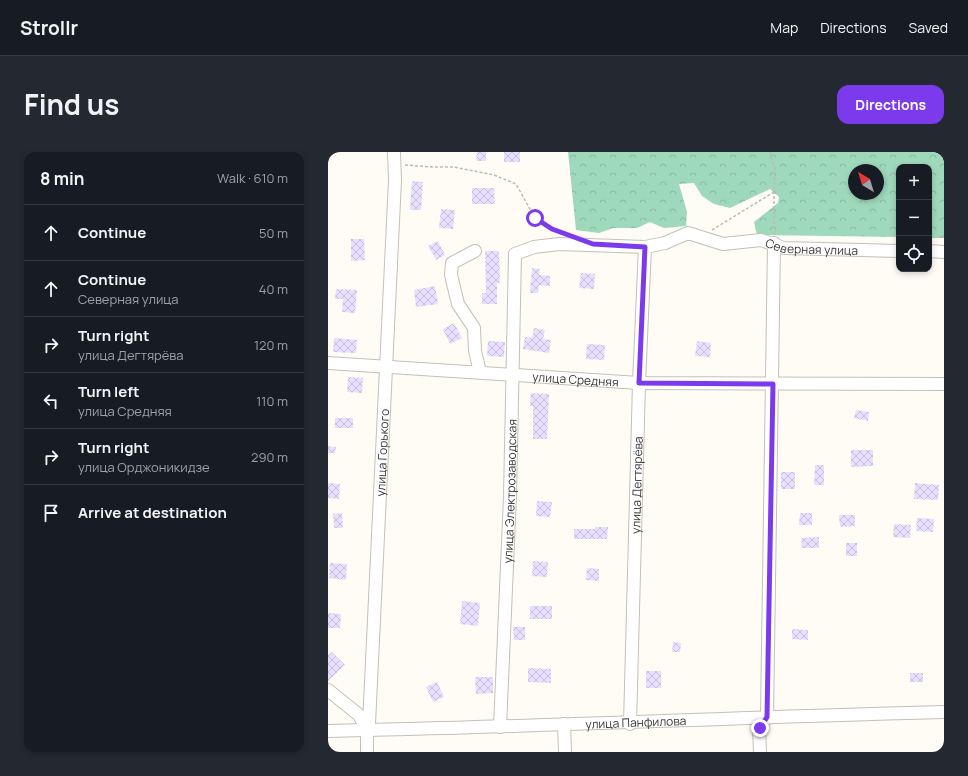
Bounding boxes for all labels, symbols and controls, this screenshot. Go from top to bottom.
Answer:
text: Strollr [20,15,78,41]
text: Map [770,18,798,37]
text: Directions [820,18,887,37]
text: Saved [909,18,948,37]
text: Find us [24,85,119,123]
button: Directions [837,85,944,124]
north arrow [848,164,884,200]
map controls [896,164,932,272]
button: + [896,164,932,200]
text: 8 min [40,167,85,190]
text: Walk · 610 m [217,169,288,187]
button: − [896,200,932,236]
route start [526,209,544,227]
icon: ahead [40,222,62,244]
text: Continue [78,222,146,243]
text: 50 m [259,224,288,242]
street label: Северная улица [763,234,858,258]
button: locate [896,236,932,272]
text: Continue [78,269,146,290]
icon: ahead [40,278,62,300]
text: 40 m [259,280,288,298]
text: Северная улица [78,290,179,308]
text: Turn right [78,325,149,346]
icon: right [40,334,62,356]
text: 120 m [254,336,288,354]
text: улица Дегтярёва [78,346,184,364]
street label: улица Средняя [532,368,619,390]
text: Turn left [78,381,140,402]
icon: left [40,390,62,412]
text: 110 m [256,392,288,410]
text: улица Средняя [78,402,172,420]
street label: улица Горького [371,408,393,497]
street label: улица Электрозаводская [499,419,520,564]
street label: улица Дегтярёва [627,436,646,534]
text: Turn right [78,437,149,458]
icon: right [40,446,62,468]
text: 290 m [251,448,288,466]
text: улица Орджоникидзе [78,458,210,476]
icon: arrive [40,502,62,524]
text: Arrive at destination [78,502,227,523]
street label: улица Панфилова [585,712,687,732]
route end [751,719,769,737]

